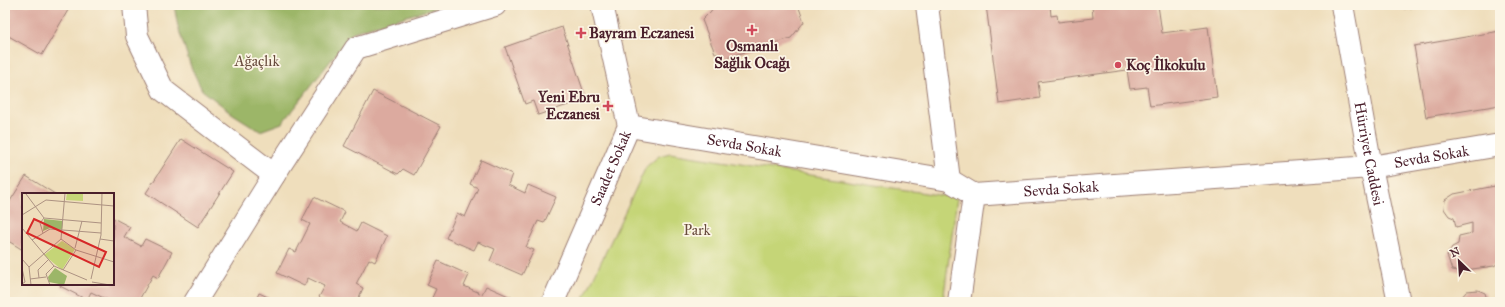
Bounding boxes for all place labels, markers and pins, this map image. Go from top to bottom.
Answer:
place label: Bayram Eczanesi [589,24,695,43]
marker: Osmanlı Sağlık Ocağı [746,24,758,36]
marker: Bayram Eczanesi [576,28,586,38]
place label: Osmanlı Sağlık Ocağı [714,37,791,73]
place label: Koç İlkokulu [1126,55,1205,75]
marker: Koç İlkokulu [1113,60,1123,70]
place label: Yeni Ebru Eczanesi [537,88,601,123]
marker: Yeni Ebru Eczanesi [603,101,613,111]

